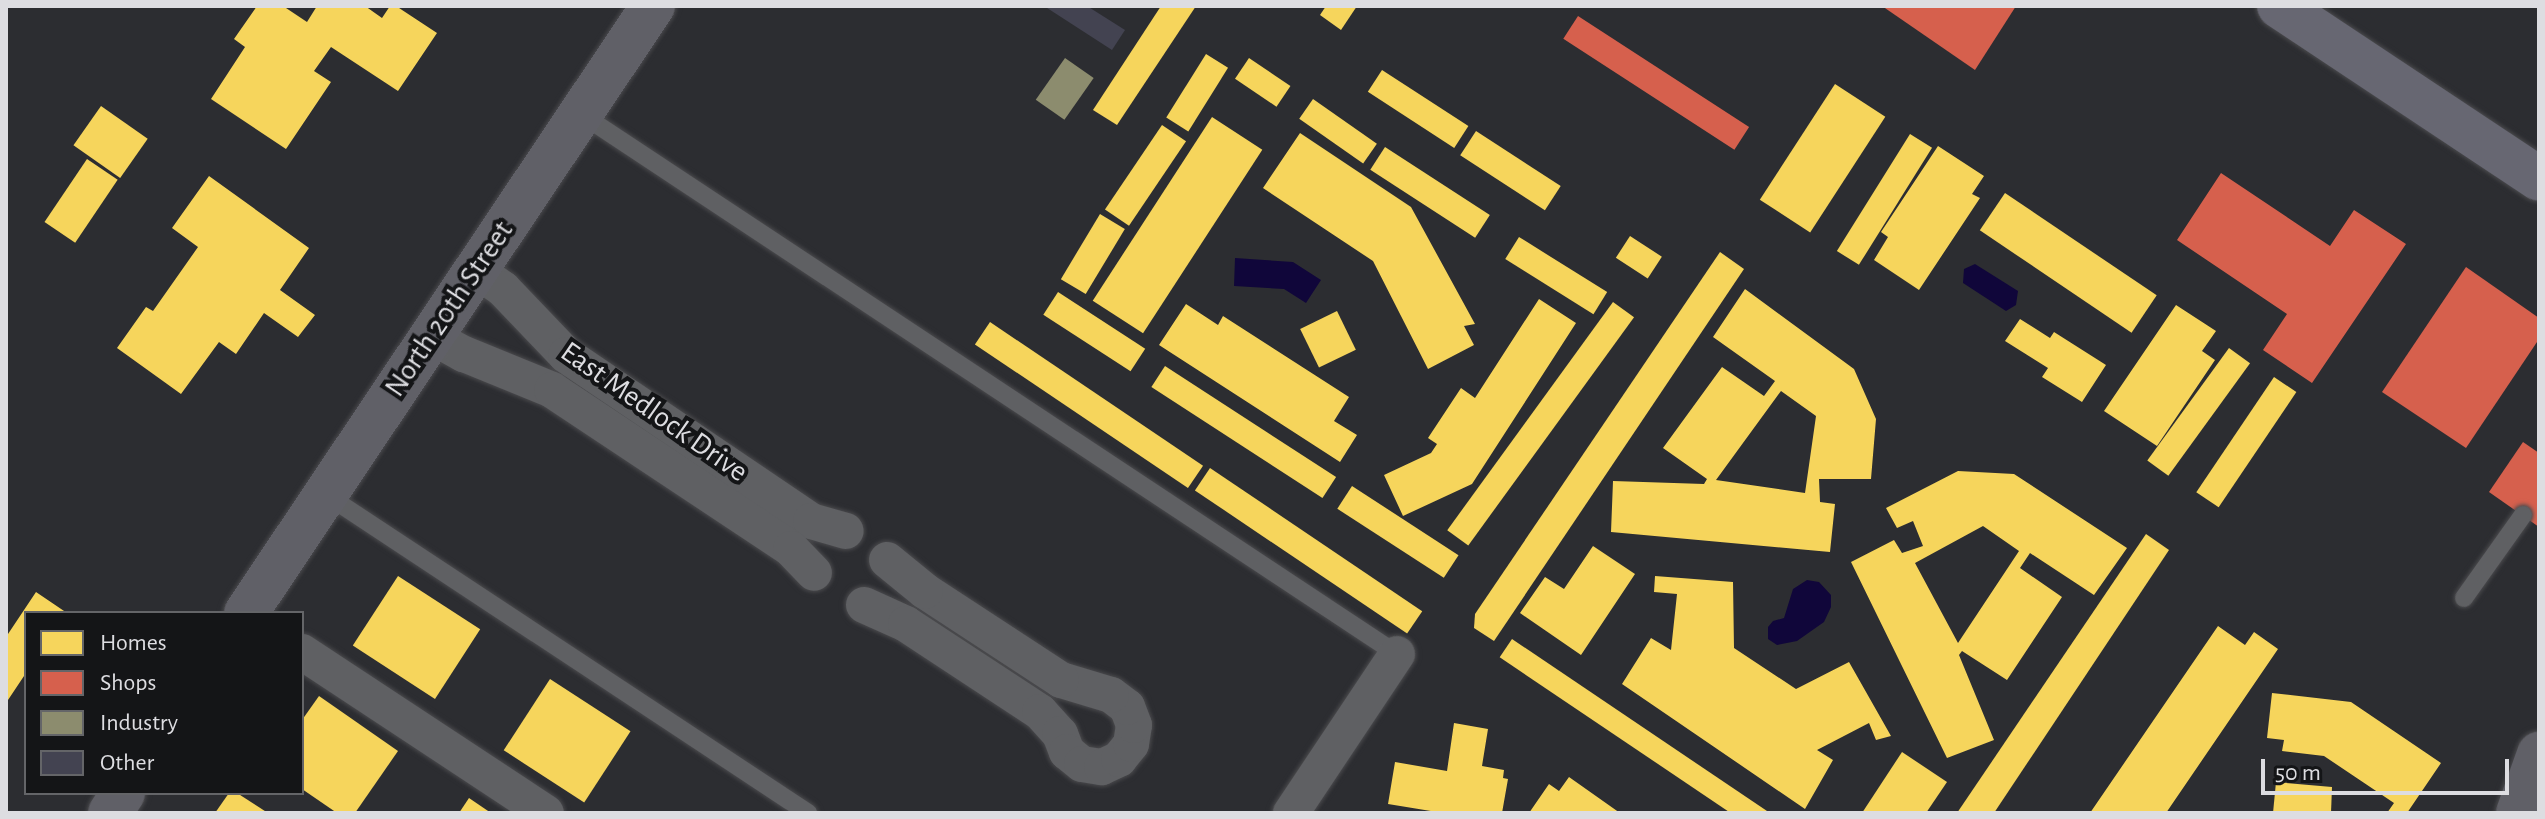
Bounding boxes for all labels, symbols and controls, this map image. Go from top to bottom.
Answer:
street label: North 20th Street [377,214,521,404]
street label: East Medlock Drive [553,334,755,490]
legend [24,611,304,795]
text: Homes [100,631,167,655]
text: Shops [100,671,156,695]
text: Industry [100,711,178,735]
scale bar [2265,743,2513,793]
text: Other [100,751,154,775]
text: 50 m [2275,761,2321,785]

